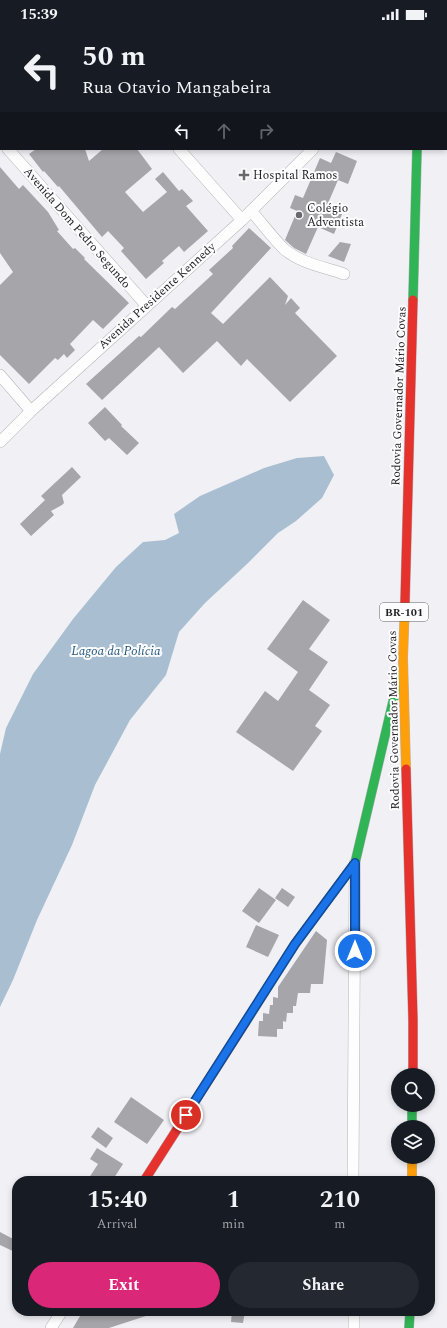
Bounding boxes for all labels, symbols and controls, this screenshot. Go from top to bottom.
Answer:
text: 15:39 [20,3,58,26]
text: 50 m [82,35,146,78]
icon: left [16,44,68,96]
text: Rua Otavio Mangabeira [82,74,271,101]
icon: left [171,120,193,142]
icon: ahead [213,120,235,142]
icon: right [255,120,277,142]
street label: Avenida Dom Pedro Segundo [19,163,135,293]
place label: Hospital Ramos [253,166,337,185]
marker: Hospital Ramos [238,169,250,181]
place label: Colégio Adventista [307,199,364,232]
marker: Colégio Adventista [294,210,304,220]
street label: Avenida Presidente Kennedy [94,237,221,354]
street label: Rodovia Governador Mário Covas [386,306,412,486]
road number: BR-101 [380,603,428,621]
street label: Rodovia Governador Mário Covas [383,630,405,810]
water label: Lagoa da Polícia [71,641,161,661]
position arrow [334,930,376,972]
map controls [391,1068,435,1164]
button: search [391,1068,435,1112]
pin [169,1098,203,1132]
icon: arrive [175,1104,197,1126]
button: layers [391,1120,435,1164]
text: 15:40 [87,1182,147,1218]
text: 1 [227,1182,240,1218]
text: 210 [320,1182,360,1218]
text: Arrival [97,1214,137,1234]
text: min [222,1214,245,1234]
text: m [334,1214,345,1234]
button: Exit [28,1262,220,1308]
button: Share [228,1262,419,1308]

